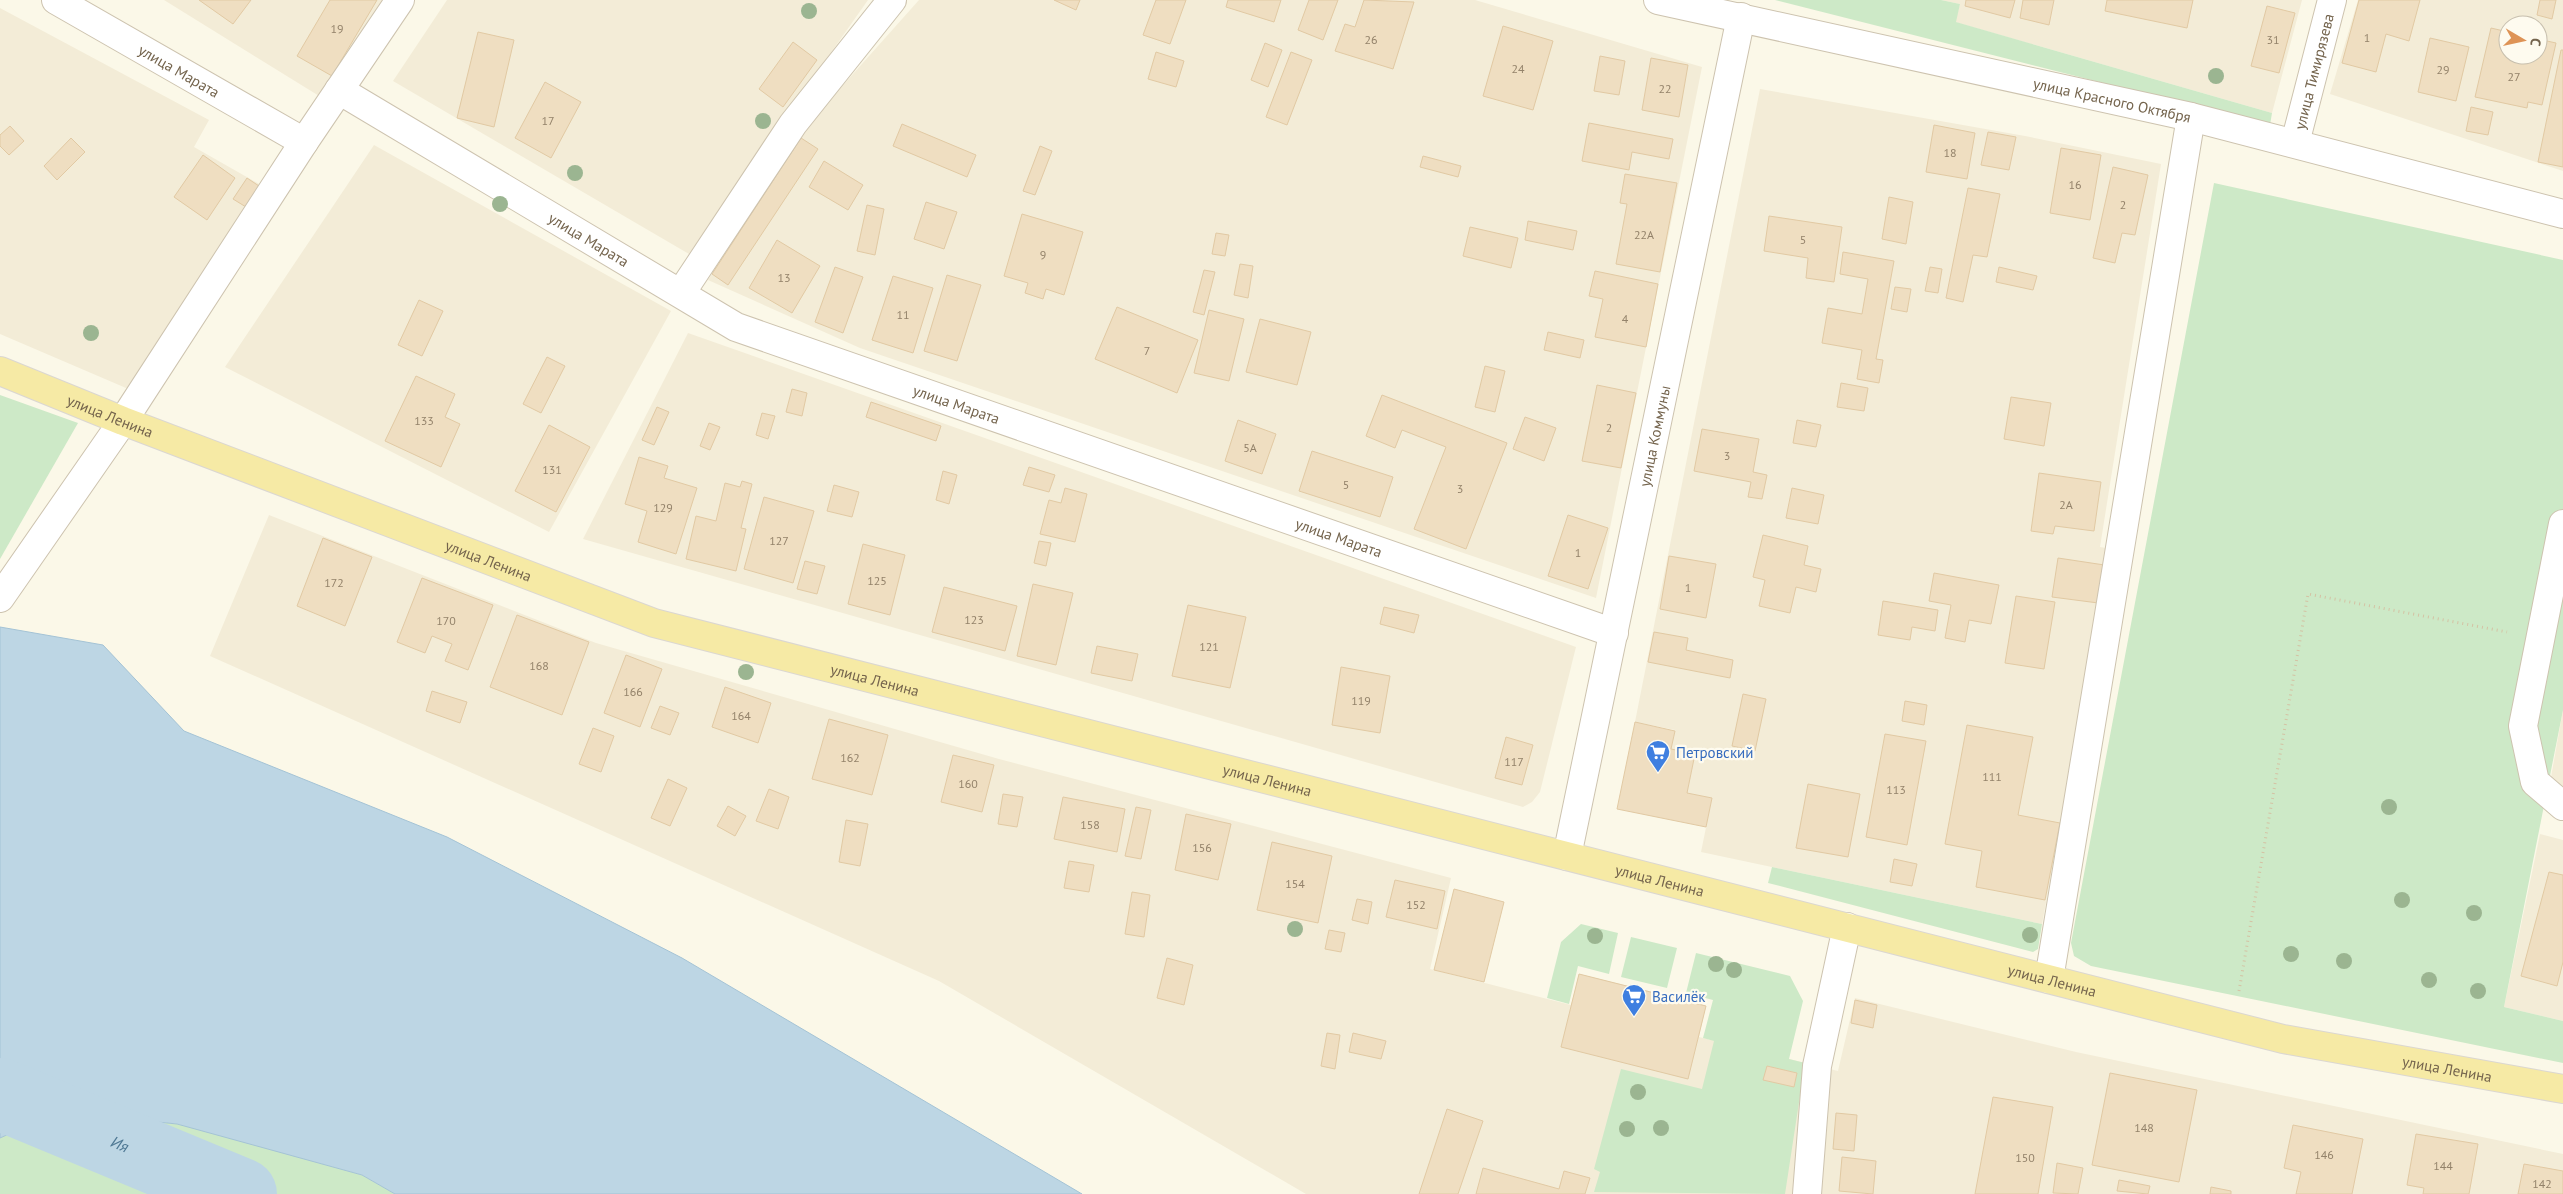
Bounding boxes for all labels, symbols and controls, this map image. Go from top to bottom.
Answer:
street label: улица Тимирязева [2289,11,2338,131]
north arrow [2498,15,2548,65]
house number: 19 [330,21,344,36]
house number: 1 [2364,30,2370,45]
house number: 26 [1364,32,1378,47]
house number: 31 [2266,32,2280,47]
text: С [2526,37,2545,47]
street label: улица Марата [135,40,223,101]
house number: 24 [1511,61,1525,76]
house number: 29 [2436,62,2450,77]
house number: 27 [2507,69,2521,84]
street label: улица Красного Октября [2031,73,2193,126]
house number: 22 [1658,81,1672,96]
house number: 17 [541,113,555,128]
house number: 18 [1943,145,1957,160]
house number: 16 [2068,177,2082,192]
house number: 2 [2120,197,2126,212]
street label: улица Марата [545,208,633,271]
house number: 22А [1634,227,1654,242]
house number: 5 [1800,232,1806,247]
house number: 9 [1040,247,1046,262]
house number: 13 [777,270,791,285]
house number: 11 [896,307,910,322]
house number: 4 [1622,311,1629,326]
house number: 7 [1144,343,1150,358]
street label: улица Марата [911,380,1003,428]
street label: улица Коммуны [1634,384,1674,488]
street label: улица Ленина [65,390,156,441]
house number: 133 [414,413,434,428]
house number: 2 [1606,420,1612,435]
house number: 5А [1243,440,1257,455]
house number: 3 [1724,448,1730,463]
house number: 131 [542,462,562,477]
house number: 5 [1343,477,1349,492]
house number: 3 [1457,481,1463,496]
house number: 2А [2059,497,2073,512]
house number: 129 [653,500,673,515]
street label: улица Марата [1293,513,1385,561]
house number: 127 [769,533,789,548]
street label: улица Ленина [443,535,535,585]
house number: 1 [1575,545,1581,560]
house number: 125 [867,573,887,588]
house number: 172 [324,575,344,590]
house number: 1 [1685,580,1691,595]
house number: 123 [964,612,984,627]
house number: 170 [436,613,456,628]
house number: 121 [1199,639,1219,654]
house number: 168 [529,658,549,673]
street label: улица Ленина [829,659,921,700]
house number: 166 [623,684,643,699]
house number: 119 [1351,693,1371,708]
house number: 164 [731,708,751,723]
supermarket icon: Петровский [1645,739,1671,773]
place label: Петровский [1676,743,1753,762]
house number: 162 [840,750,860,765]
house number: 117 [1504,754,1524,769]
street label: улица Ленина [1221,759,1314,800]
house number: 111 [1982,769,2002,784]
house number: 160 [958,776,978,791]
house number: 113 [1886,782,1906,797]
house number: 158 [1080,817,1100,832]
house number: 156 [1192,840,1212,855]
street label: улица Ленина [1613,859,1706,900]
house number: 154 [1285,876,1305,891]
house number: 152 [1406,897,1426,912]
street label: улица Ленина [2006,960,2099,1001]
supermarket icon: Василёк [1621,983,1647,1017]
place label: Василёк [1652,987,1706,1006]
street label: улица Ленина [2401,1051,2494,1086]
house number: 148 [2134,1120,2154,1135]
water label: Ия [108,1131,133,1157]
house number: 146 [2314,1147,2334,1162]
house number: 150 [2015,1150,2035,1165]
house number: 144 [2433,1158,2453,1173]
house number: 142 [2532,1176,2552,1191]

